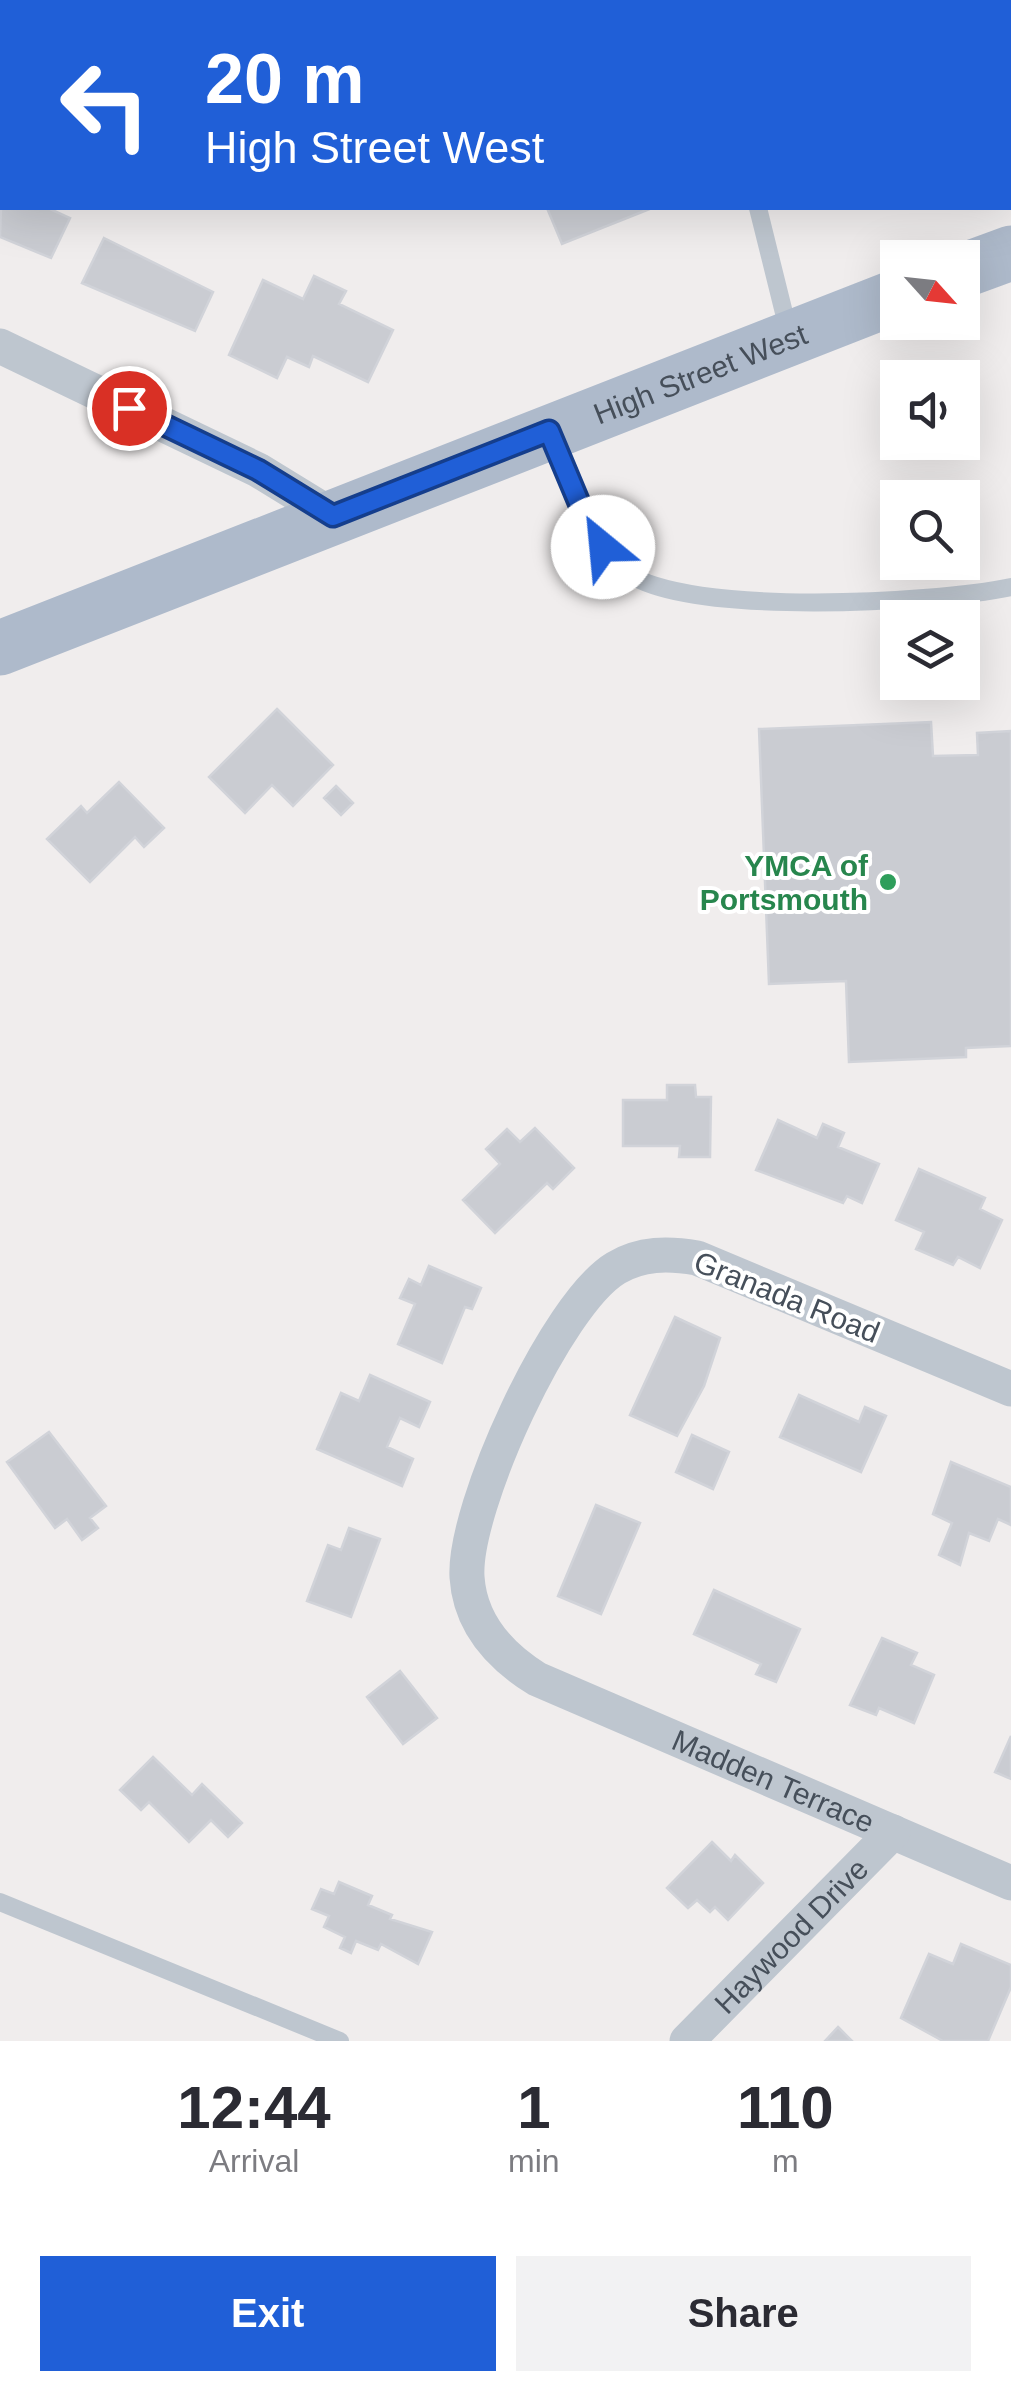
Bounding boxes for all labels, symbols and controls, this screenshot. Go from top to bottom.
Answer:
icon: left [40,40,170,170]
text: 20 m [205,40,365,118]
text: High Street West [205,122,544,173]
north arrow [880,240,980,340]
map controls [880,240,980,700]
street label: High Street West [589,317,812,430]
button: sound [880,360,980,460]
pin [87,366,172,451]
icon: arrive [102,381,157,436]
button: search [880,480,980,580]
position arrow [551,495,655,599]
button: layers [880,600,980,700]
place label: YMCA of Portsmouth [700,849,869,916]
marker: YMCA of Portsmouth [877,871,899,893]
street label: Granada Road [690,1245,884,1349]
street label: Madden Terrace [667,1723,879,1839]
street label: Haywood Drive [708,1852,874,2020]
text: 12:44 [177,2074,331,2141]
text: 1 [517,2074,551,2141]
text: 110 [737,2074,834,2141]
text: Arrival [209,2143,299,2179]
text: min [508,2143,560,2179]
text: m [772,2143,799,2179]
button: Exit [40,2256,496,2371]
button: Share [516,2256,971,2371]

